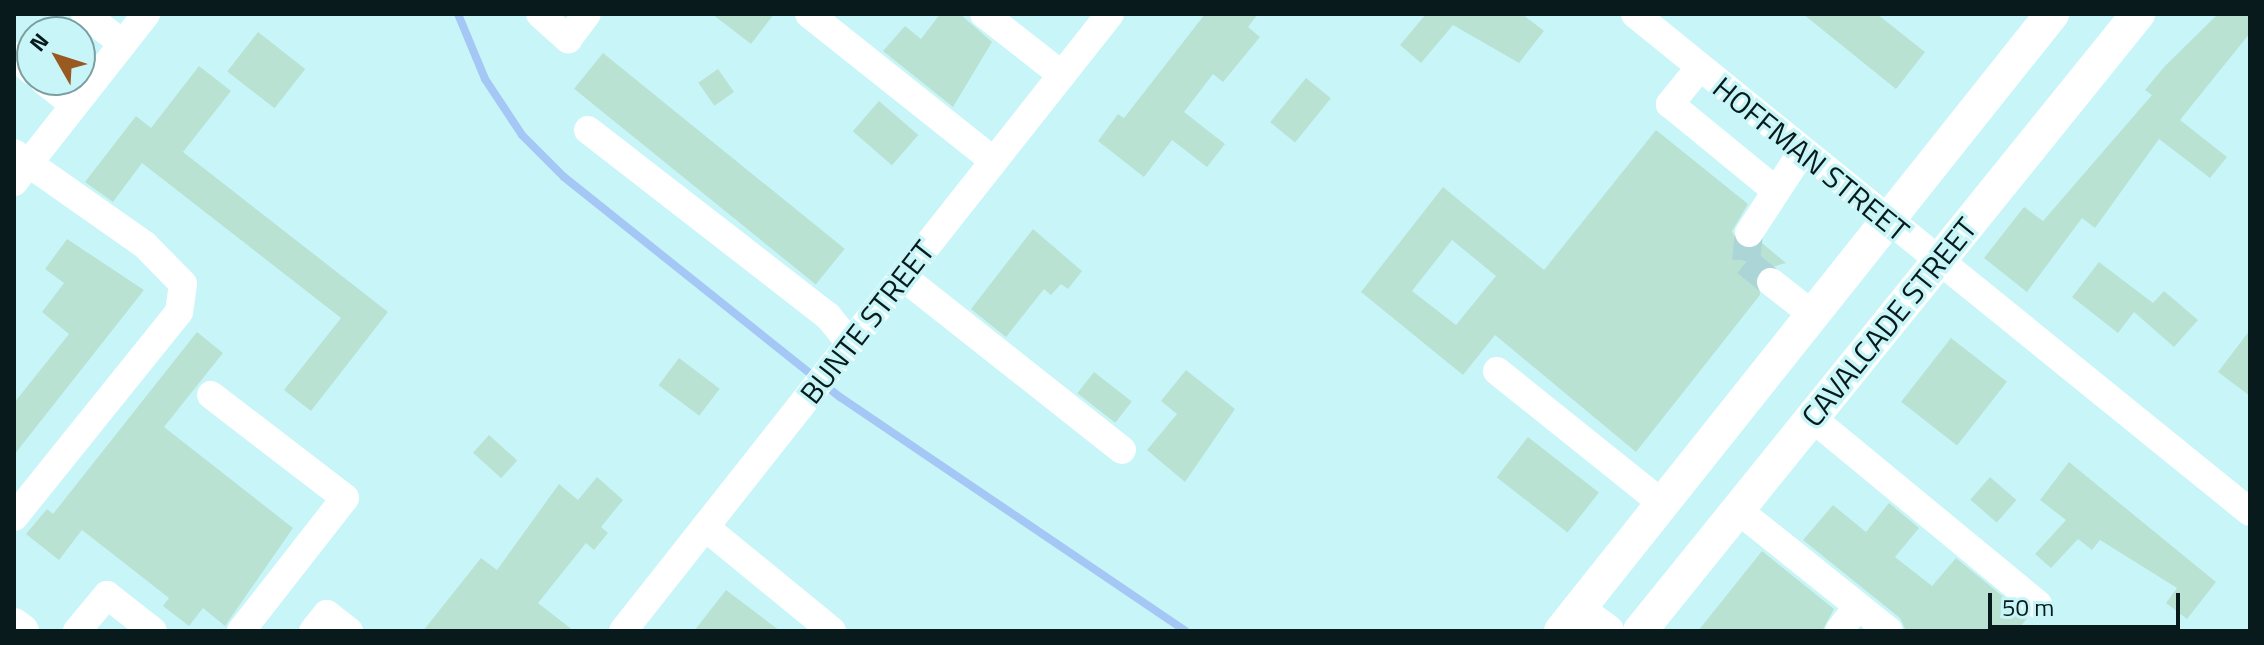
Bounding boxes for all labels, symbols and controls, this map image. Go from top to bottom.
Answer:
north arrow [16,16,96,96]
text: N [21,26,57,59]
street label: HOFFMAN STREET [1706,69,1916,249]
street label: CAVALCADE STREET [1794,210,1984,434]
street label: BUNTE STREET [792,233,942,411]
scale bar [1992,577,2184,627]
text: 50 m [2002,589,2054,625]

